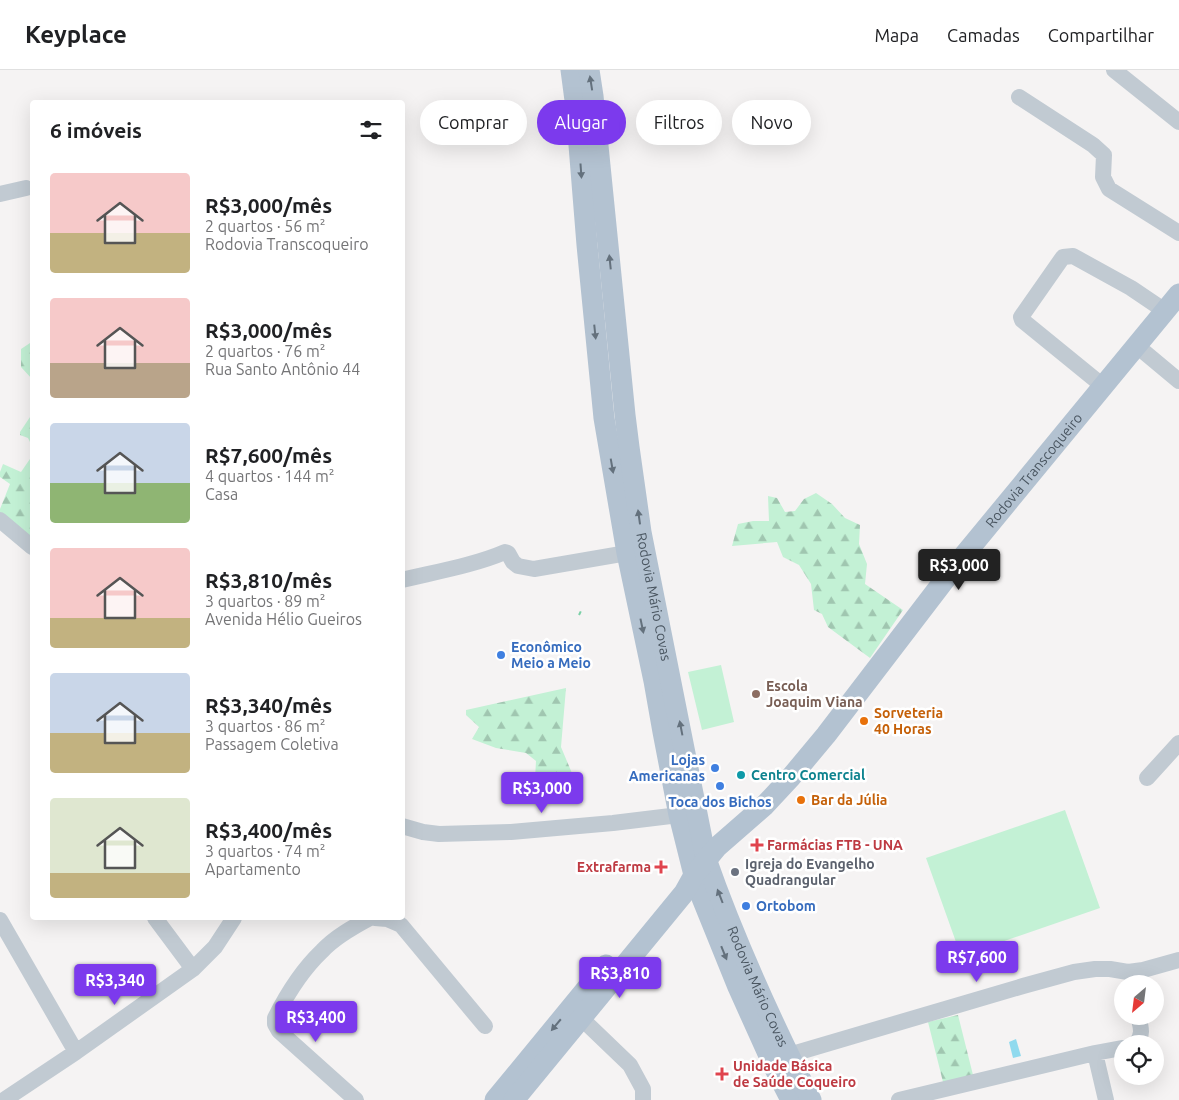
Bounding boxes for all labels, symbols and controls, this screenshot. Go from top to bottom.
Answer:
text: Keyplace [25,21,127,48]
text: Mapa [874,25,919,45]
text: Camadas [947,25,1020,45]
text: Compartilhar [1048,25,1154,45]
one-way arrow [587,75,595,91]
chip: Comprar [420,100,527,145]
chip: Alugar [537,100,626,145]
chip: Filtros [636,100,722,145]
chip: Novo [732,100,811,145]
icon: filters [357,116,385,144]
text: 6 imóveis [50,118,142,142]
one-way arrow [577,163,585,179]
icon: home [90,193,150,253]
text: R$3,000/mês [205,193,332,217]
text: 2 quartos · 56 m² [205,217,326,235]
text: Rodovia Transcoqueiro [205,235,369,253]
one-way arrow [606,254,614,270]
icon: home [90,318,150,378]
text: R$3,000/mês [205,318,332,342]
one-way arrow [592,325,600,341]
text: 2 quartos · 76 m² [205,342,326,360]
text: Rua Santo Antônio 44 [205,360,360,378]
street label: Rodovia Transcoqueiro [982,410,1086,531]
icon: home [90,443,150,503]
text: R$7,600/mês [205,443,332,467]
one-way arrow [609,459,617,475]
text: 4 quartos · 144 m² [205,467,335,485]
text: Casa [205,485,238,503]
one-way arrow [635,508,643,524]
street label: Rodovia Mário Covas [633,531,674,662]
pin: R$3,000 [913,548,1005,591]
text: R$3,000 [929,556,989,574]
icon: home [90,568,150,628]
text: R$3,810/mês [205,568,332,592]
text: 3 quartos · 89 m² [205,592,326,610]
text: Avenida Hélio Gueiros [205,610,362,628]
one-way arrow [638,618,646,633]
place label: Econômico Meio a Meio [511,639,591,671]
marker: Econômico Meio a Meio [495,649,507,661]
place label: Escola Joaquim Viana [766,678,863,710]
marker: Escola Joaquim Viana [750,688,762,700]
icon: home [90,693,150,753]
text: R$3,340/mês [205,693,332,717]
place label: Sorveteria 40 Horas [874,705,943,737]
marker: Sorveteria 40 Horas [858,715,870,727]
text: 3 quartos · 86 m² [205,717,326,735]
one-way arrow [676,719,684,735]
text: Passagem Coletiva [205,735,339,753]
place label: Lojas Americanas [629,752,705,784]
marker: Lojas Americanas [709,762,721,774]
place label: Centro Comercial [751,767,865,783]
marker: Centro Comercial [735,769,747,781]
pin: R$3,000 [496,772,588,814]
text: R$3,000 [512,779,572,797]
marker: Toca dos Bichos [714,780,726,792]
place label: Bar da Júlia [811,792,887,808]
place label: Toca dos Bichos [668,794,772,810]
marker: Bar da Júlia [795,794,807,806]
icon: home [90,818,150,878]
text: R$3,400/mês [205,818,332,842]
place label: Farmácias FTB - UNA [767,837,903,853]
marker: Farmácias FTB - UNA [751,839,763,851]
text: 3 quartos · 74 m² [205,842,326,860]
place label: Igreja do Evangelho Quadrangular [745,856,875,888]
place label: Extrafarma [577,859,651,875]
text: Apartamento [205,860,301,878]
marker: Extrafarma [655,861,667,873]
marker: Igreja do Evangelho Quadrangular [729,866,741,878]
one-way arrow [715,889,723,903]
place label: Ortobom [756,898,816,914]
marker: Ortobom [740,900,752,912]
street label: Rodovia Mário Covas [724,924,792,1049]
pin: R$7,600 [931,940,1023,983]
one-way arrow [721,946,729,960]
text: R$7,600 [947,948,1007,966]
pin: R$3,810 [574,956,666,999]
pin: R$3,340 [69,964,161,1006]
text: R$3,810 [590,964,650,982]
text: R$3,340 [85,971,145,989]
north arrow [1114,975,1164,1025]
map controls [1114,975,1164,1085]
pin: R$3,400 [270,1000,362,1043]
text: R$3,400 [286,1008,346,1026]
one-way arrow [550,1019,561,1032]
button: locate [1114,1035,1164,1085]
place label: Unidade Básica de Saúde Coqueiro [733,1058,856,1090]
marker: Unidade Básica de Saúde Coqueiro [715,1067,729,1081]

